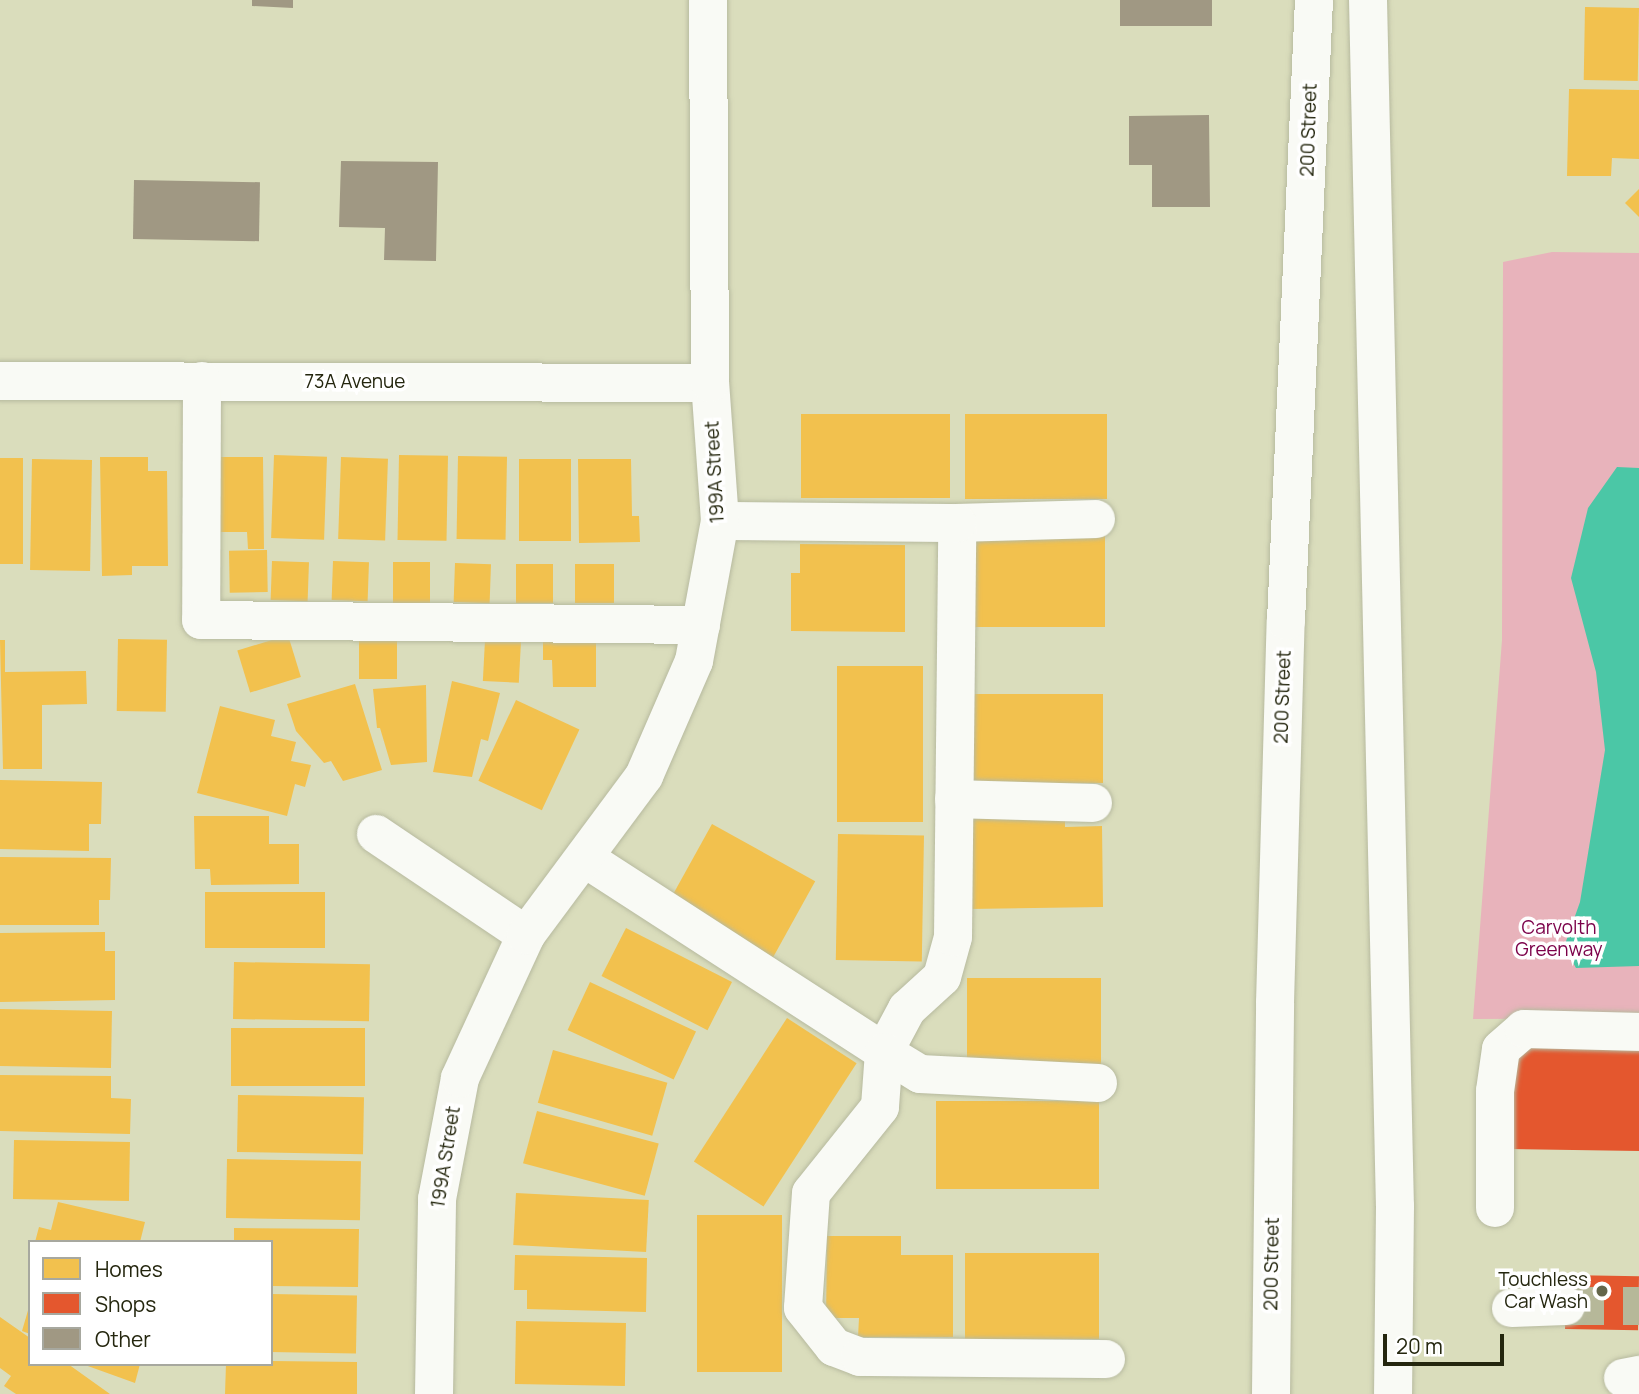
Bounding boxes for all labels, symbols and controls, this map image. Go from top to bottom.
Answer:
street label: 200 Street [1296,83,1322,177]
street label: 73A Avenue [305,371,405,393]
street label: 199A Street [701,420,729,524]
street label: 200 Street [1270,650,1296,744]
park label: Carvolth Greenway [1515,917,1603,961]
street label: 199A Street [427,1105,465,1209]
street label: 200 Street [1260,1217,1284,1311]
legend [28,1240,273,1366]
text: Homes [95,1255,163,1283]
place label: Touchless Car Wash [1498,1269,1588,1313]
marker: Touchless Car Wash [1594,1283,1610,1299]
text: Shops [95,1290,156,1318]
scale bar [1387,1320,1508,1364]
text: Other [95,1325,151,1353]
text: 20 m [1396,1332,1443,1360]

